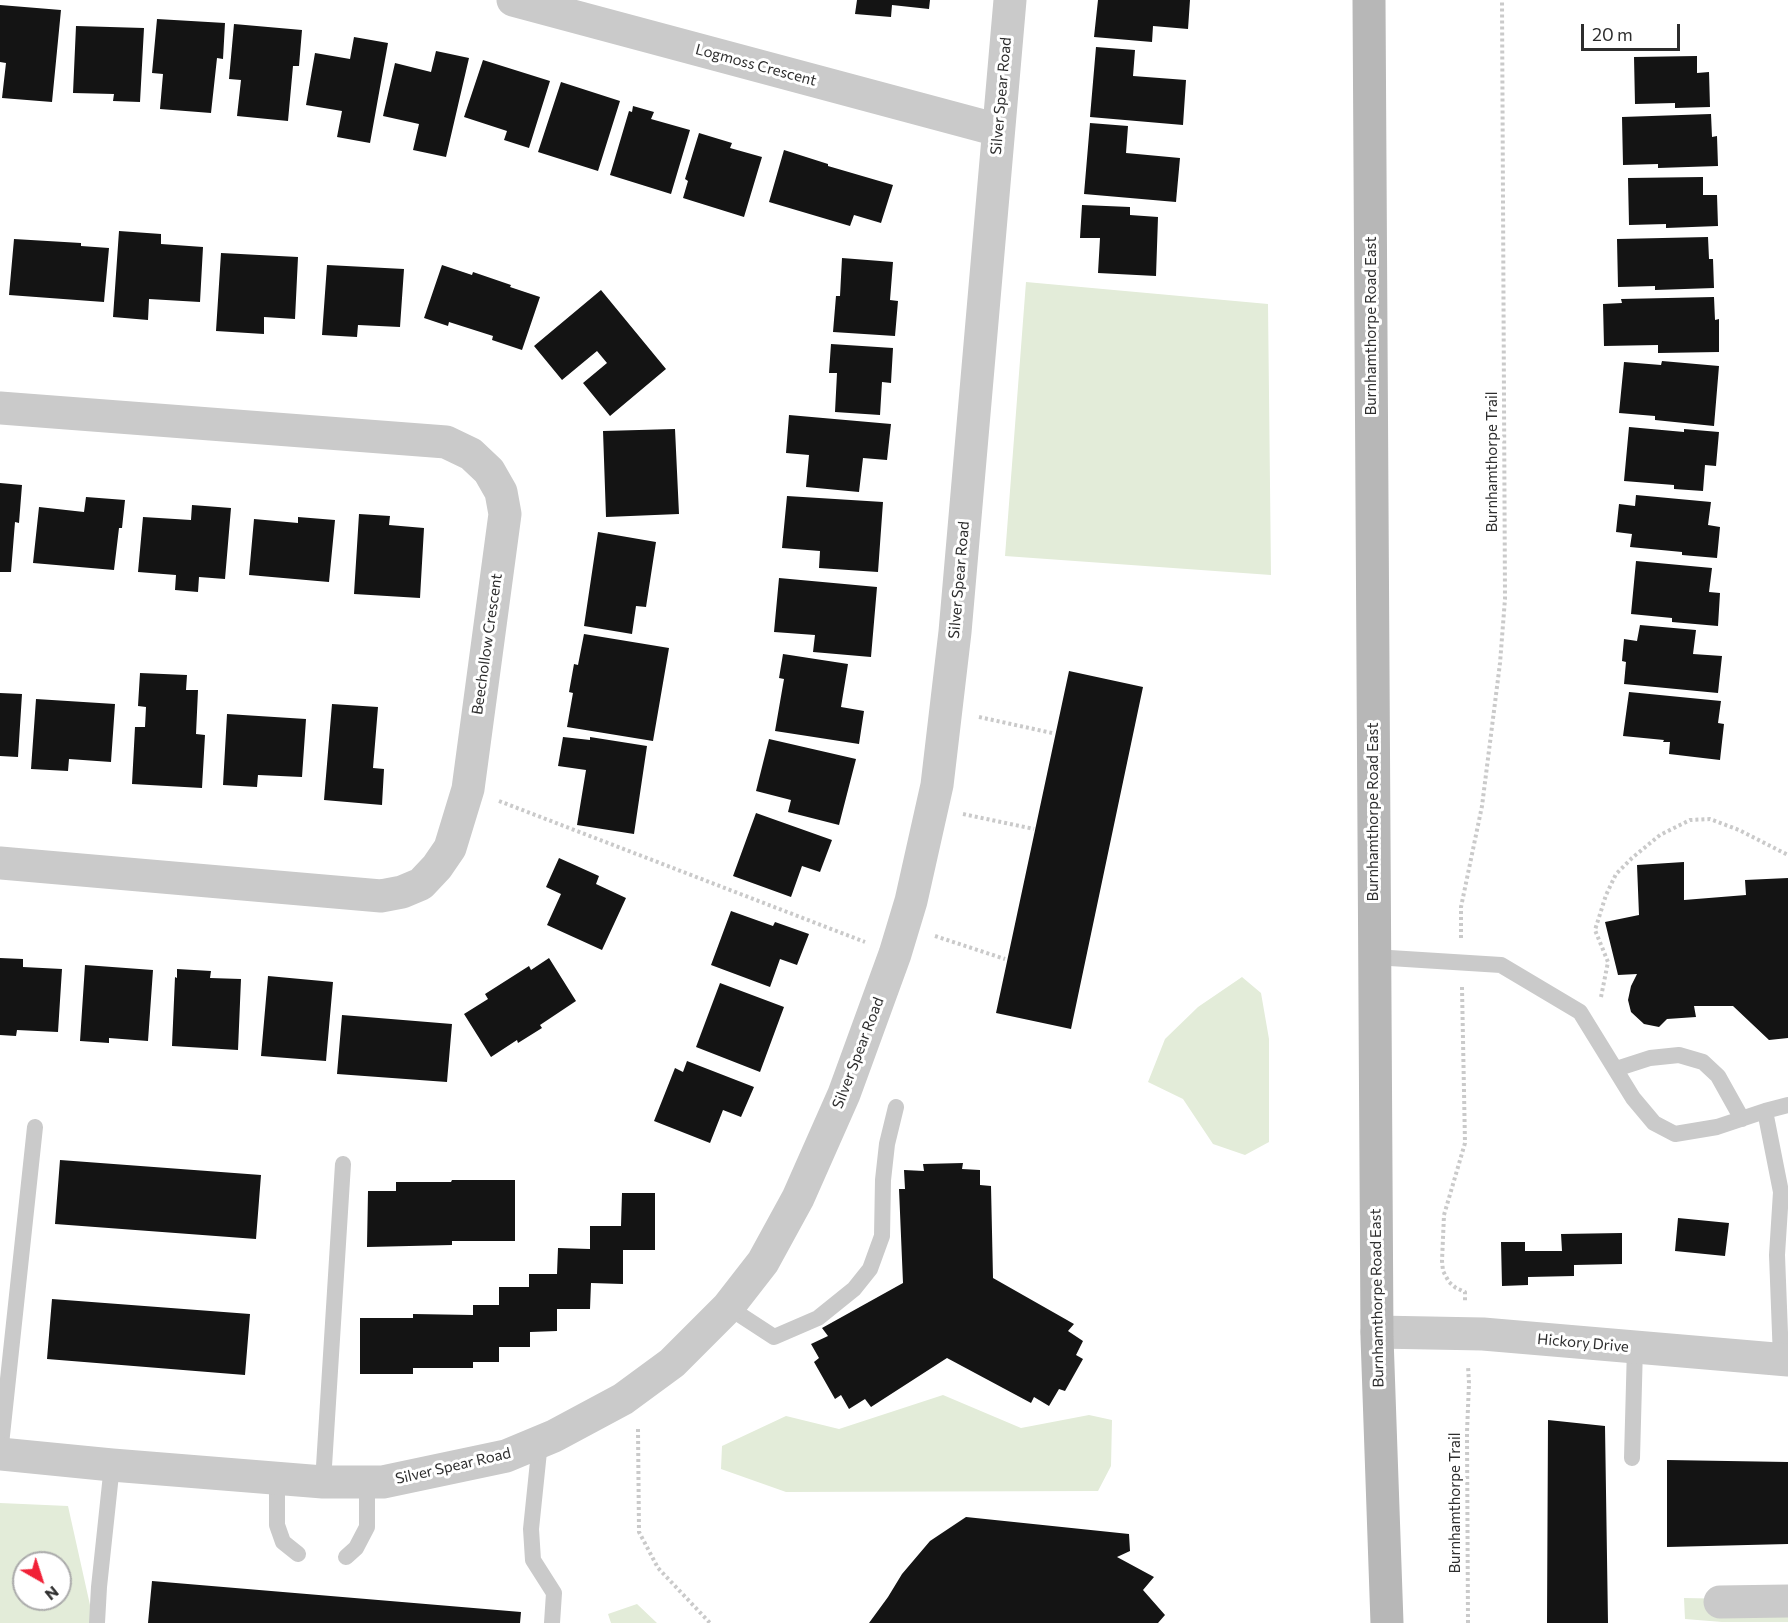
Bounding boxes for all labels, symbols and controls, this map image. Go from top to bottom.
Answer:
scale bar [1584,12,1683,50]
text: 20 m [1592,23,1633,45]
street label: Silver Spear Road [987,36,1015,156]
street label: Logmoss Crescent [693,40,819,90]
street label: Burnhamthorpe Road East [1362,236,1380,416]
street label: Burnhamthorpe Trail [1483,391,1501,533]
street label: Silver Spear Road [945,520,973,640]
street label: Beechollow Crescent [468,572,506,716]
street label: Burnhamthorpe Road East [1364,722,1382,902]
street label: Silver Spear Road [828,995,888,1111]
street label: Burnhamthorpe Road East [1366,1208,1388,1388]
street label: Hickory Drive [1536,1330,1630,1356]
street label: Burnhamthorpe Trail [1446,1432,1464,1574]
street label: Silver Spear Road [393,1444,513,1488]
north arrow [12,1551,72,1611]
text: N [42,1583,63,1605]

